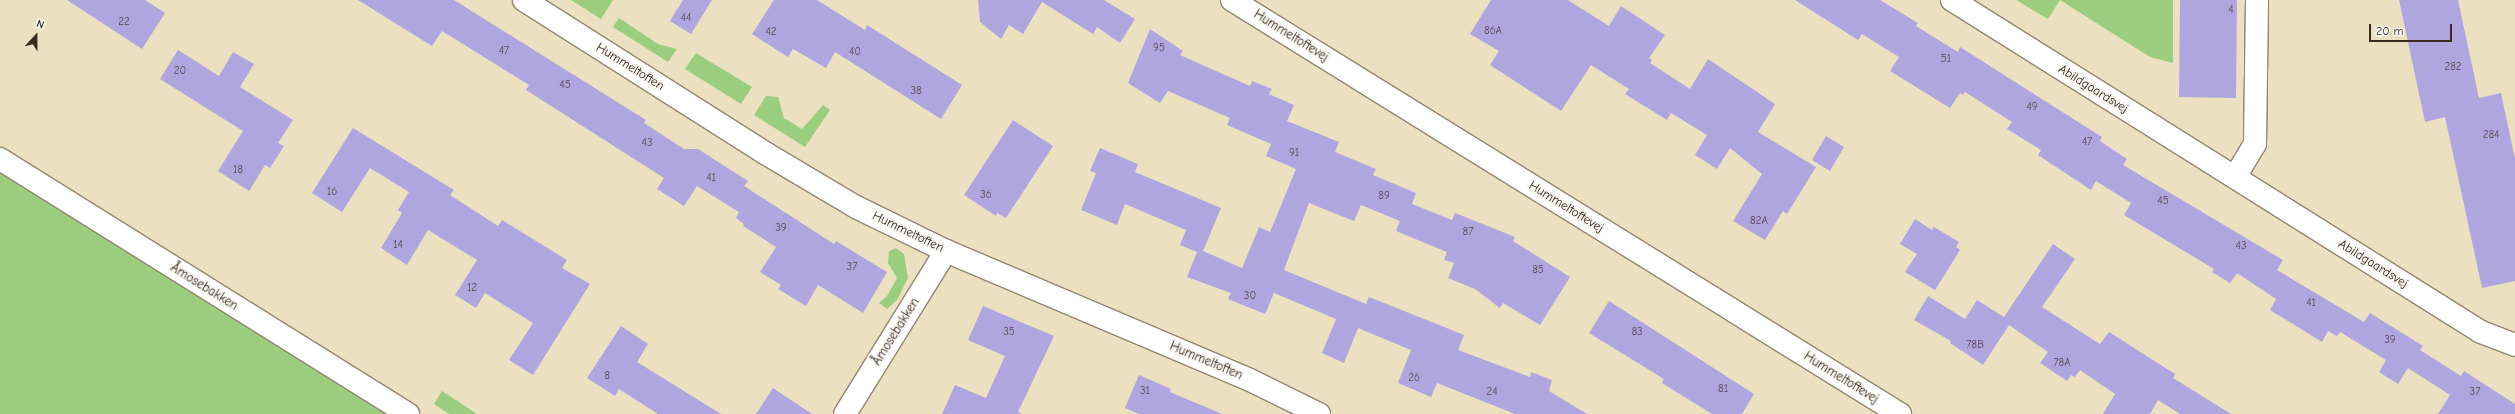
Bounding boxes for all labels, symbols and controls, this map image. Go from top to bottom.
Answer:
house number: 4 [2228,3,2234,17]
street label: Hummeltoftevej [1251,7,1331,65]
house number: 44 [681,11,691,25]
house number: 22 [118,15,130,29]
north arrow [16,16,56,56]
scale bar [2371,16,2454,42]
text: N [35,17,46,32]
house number: 86A [1484,24,1502,38]
text: 20 m [2376,24,2404,38]
house number: 42 [765,25,777,39]
street label: Hummeltoften [593,40,667,94]
house number: 95 [1153,41,1165,55]
house number: 47 [499,44,509,58]
house number: 40 [849,45,861,59]
house number: 51 [1941,52,1951,66]
house number: 282 [2444,60,2462,74]
street label: Abildgaardsvej [2055,61,2131,117]
house number: 20 [174,64,186,78]
house number: 45 [559,78,571,92]
house number: 38 [910,84,922,98]
house number: 49 [2026,100,2038,114]
house number: 284 [2483,128,2499,142]
house number: 47 [2082,135,2092,149]
house number: 43 [642,136,652,150]
house number: 91 [1289,146,1299,160]
house number: 18 [233,163,243,177]
house number: 41 [706,171,716,185]
street label: Hummeltoftevej [1526,178,1606,236]
house number: 16 [327,185,337,199]
house number: 36 [980,188,992,202]
house number: 89 [1378,189,1390,203]
house number: 45 [2157,194,2169,208]
street label: Hummeltoften [870,208,946,256]
house number: 82A [1750,214,1768,228]
house number: 39 [775,221,787,235]
house number: 87 [1463,225,1473,239]
street label: Abildgaardsvej [2335,236,2411,292]
house number: 14 [393,238,403,252]
house number: 43 [2236,239,2246,253]
street label: Åmosebakken [167,260,241,314]
house number: 37 [847,260,857,274]
house number: 85 [1532,263,1544,277]
house number: 12 [467,281,477,295]
house number: 30 [1244,289,1256,303]
street label: Åmosebakken [869,295,923,369]
house number: 41 [2306,296,2316,310]
house number: 35 [1003,325,1015,339]
house number: 83 [1631,325,1643,339]
house number: 39 [2384,333,2396,347]
house number: 78B [1966,338,1984,352]
street label: Hummeltoften [1167,339,1245,383]
street label: Hummeltoftevej [1801,349,1881,407]
house number: 78A [2053,356,2071,370]
house number: 8 [604,369,610,383]
house number: 26 [1408,371,1420,385]
house number: 81 [1718,382,1728,396]
house number: 31 [1140,384,1150,398]
house number: 24 [1486,385,1498,399]
house number: 37 [2470,385,2480,399]

